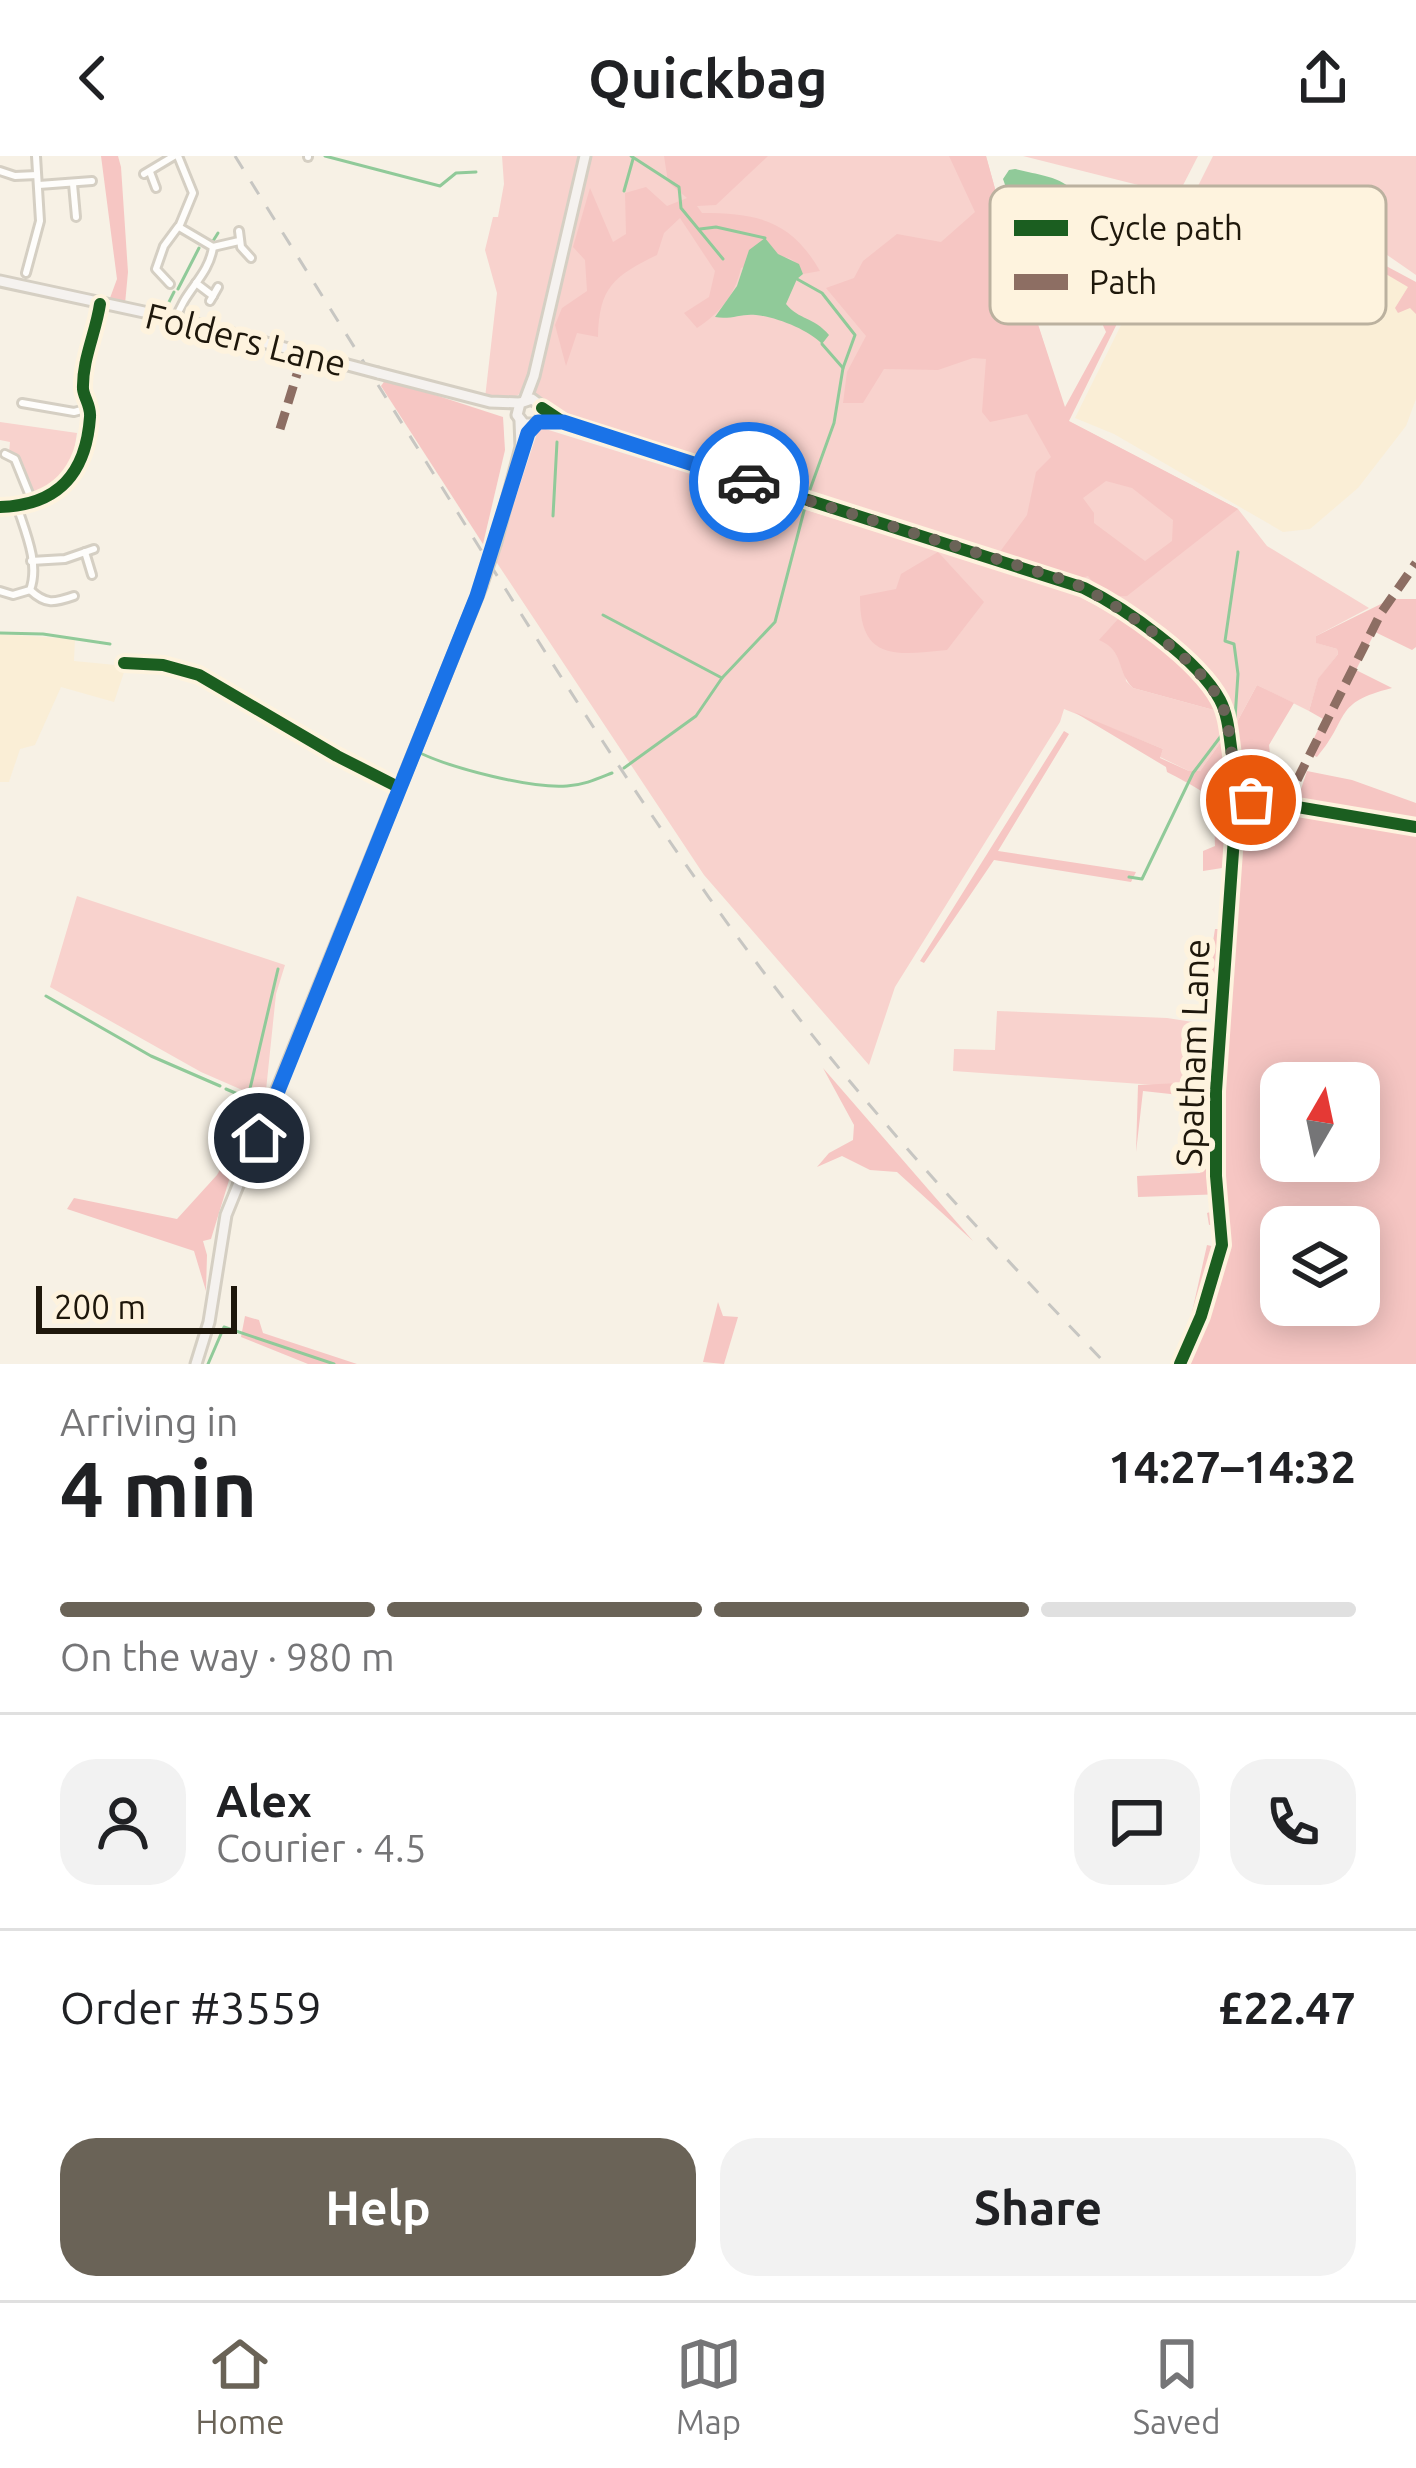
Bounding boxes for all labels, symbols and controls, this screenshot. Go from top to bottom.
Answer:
icon: back [60,45,126,111]
icon: share [1290,45,1356,111]
text: Quickbag [588,48,828,108]
legend [990,186,1386,324]
text: Cycle path [1089,209,1243,246]
text: Path [1089,263,1157,300]
street label: Folders Lane [142,294,350,384]
courier [689,422,809,542]
icon: car [716,449,782,515]
pin [1200,749,1302,851]
icon: bag [1218,767,1284,833]
street label: Spatham Lane [1168,938,1216,1168]
north arrow [1260,1062,1380,1182]
map controls [1260,1062,1380,1326]
pin [208,1087,310,1189]
icon: home [226,1105,292,1171]
button: layers [1260,1206,1380,1326]
scale bar [36,1280,237,1333]
text: 200 m [54,1288,146,1325]
text: Arriving in [60,1400,238,1443]
text: 14:27–14:32 [1108,1441,1356,1492]
text: 4 min [60,1444,257,1532]
text: On the way · 980 m [60,1635,395,1678]
button: person [60,1759,186,1885]
button: chat [1074,1759,1200,1885]
button: phone [1230,1759,1356,1885]
text: Alex [216,1775,312,1826]
text: Courier · 4.5 [216,1826,427,1869]
text: Order #3559 [60,1982,322,2033]
text: £22.47 [1218,1982,1356,2033]
button: Help [60,2138,696,2276]
button: Share [720,2138,1356,2276]
tab: Home [196,2331,285,2440]
tab: Map [676,2331,742,2440]
tab: Saved [1133,2331,1220,2440]

